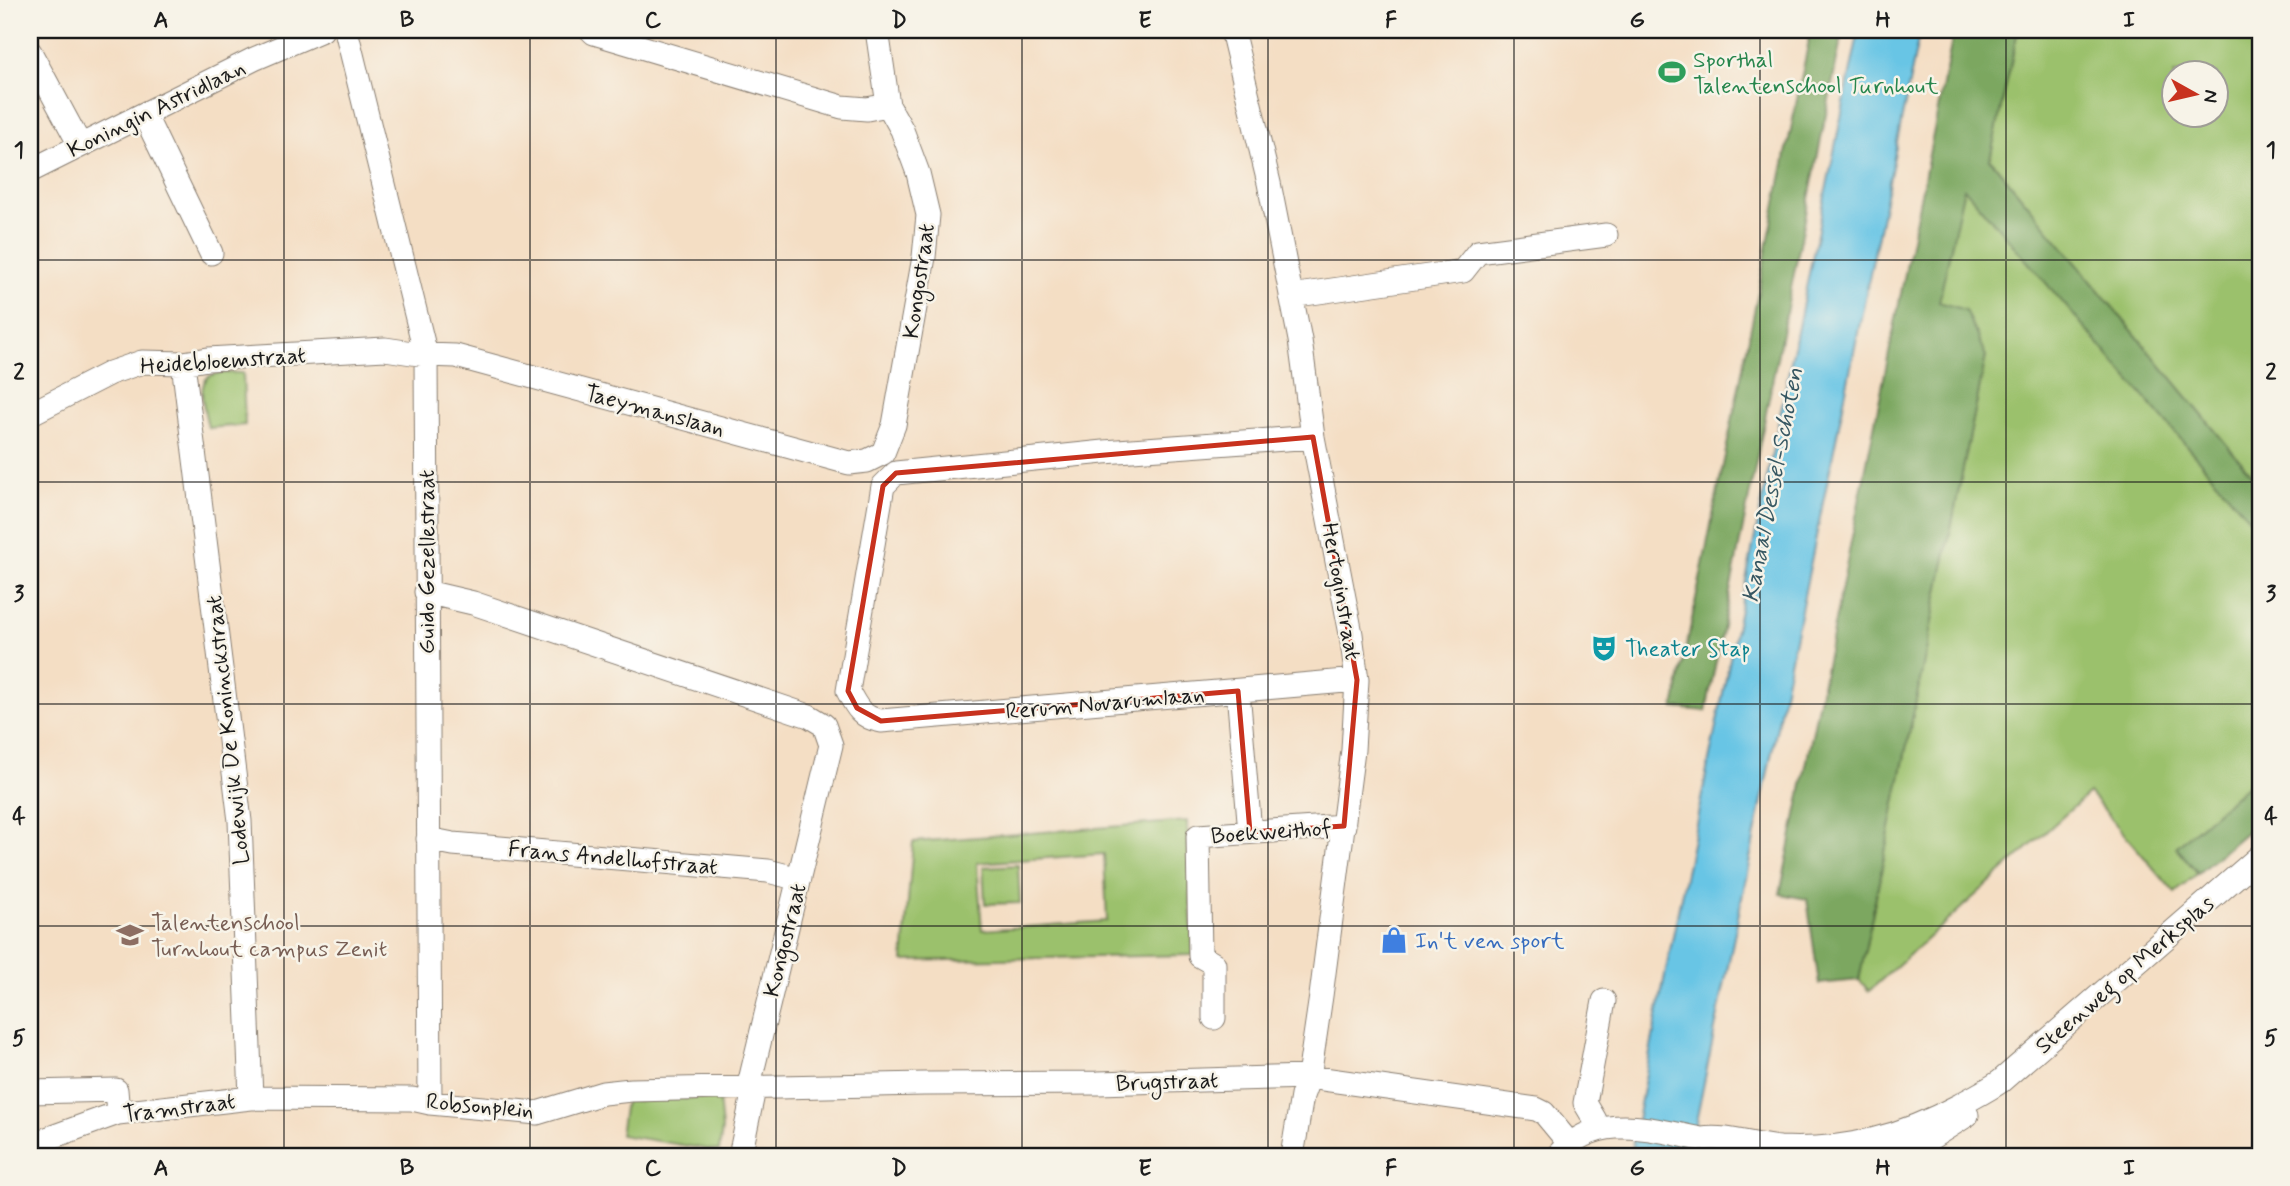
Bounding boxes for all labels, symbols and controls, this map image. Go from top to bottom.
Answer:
text: A [153,6,169,36]
text: B [400,6,415,36]
text: C [645,6,662,36]
text: D [891,6,907,36]
text: E [1138,6,1152,36]
text: F [1385,6,1397,36]
text: G [1629,6,1645,36]
text: H [1875,6,1891,36]
text: I [2123,6,2135,36]
place label: Sporthal Talentenschool Turnhout [1693,46,1939,102]
street label: Koningin Astridlaan [63,54,251,166]
sports icon: Sporthal Talentenschool Turnhout [1657,57,1687,87]
north arrow [2160,60,2230,130]
text: N [2197,88,2224,104]
text: 1 [14,136,24,166]
text: 1 [2266,136,2276,166]
street label: Kongostraat [897,222,945,341]
street label: Heidebloemstraat [139,341,307,383]
text: 2 [13,358,25,388]
text: 2 [2265,358,2277,388]
water label: Kanaal Dessel-Schoten [1736,365,1811,605]
street label: Taeymanslaan [581,379,728,445]
street label: Guido Gezellestraat [413,470,443,654]
street label: Hertoginstraat [1313,520,1367,662]
text: 3 [14,580,25,610]
text: 3 [2266,580,2277,610]
street label: Lodewijk De Koninckstraat [200,594,258,866]
theatre icon: Theater Stap [1589,633,1619,663]
place label: Theater Stap [1625,635,1751,665]
street label: Rerum Novarumlaan [1004,680,1206,728]
text: 4 [12,802,26,832]
text: 4 [2264,802,2278,832]
street label: Boekweithof [1210,814,1333,852]
street label: Frans Andelhofstraat [507,835,719,883]
street label: Kongostraat [757,881,816,1001]
street label: Steenweg op Merksplas [2029,889,2223,1063]
place label: Talentenschool Turnhout campus Zenit [151,909,387,965]
school or university icon: Talentenschool Turnhout campus Zenit [115,920,145,950]
shop icon: In't ven sport [1379,925,1409,955]
place label: In't ven sport [1415,927,1565,957]
text: 5 [12,1024,26,1054]
text: 5 [2264,1024,2278,1054]
street label: Brugstraat [1115,1066,1219,1102]
street label: Tramstraat [121,1087,237,1131]
street label: Robsonplein [425,1087,535,1127]
text: A [153,1154,169,1184]
text: B [400,1154,415,1184]
text: C [645,1154,662,1184]
text: D [891,1154,907,1184]
text: E [1138,1154,1152,1184]
text: F [1385,1154,1397,1184]
text: G [1629,1154,1645,1184]
text: H [1875,1154,1891,1184]
text: I [2123,1154,2135,1184]

